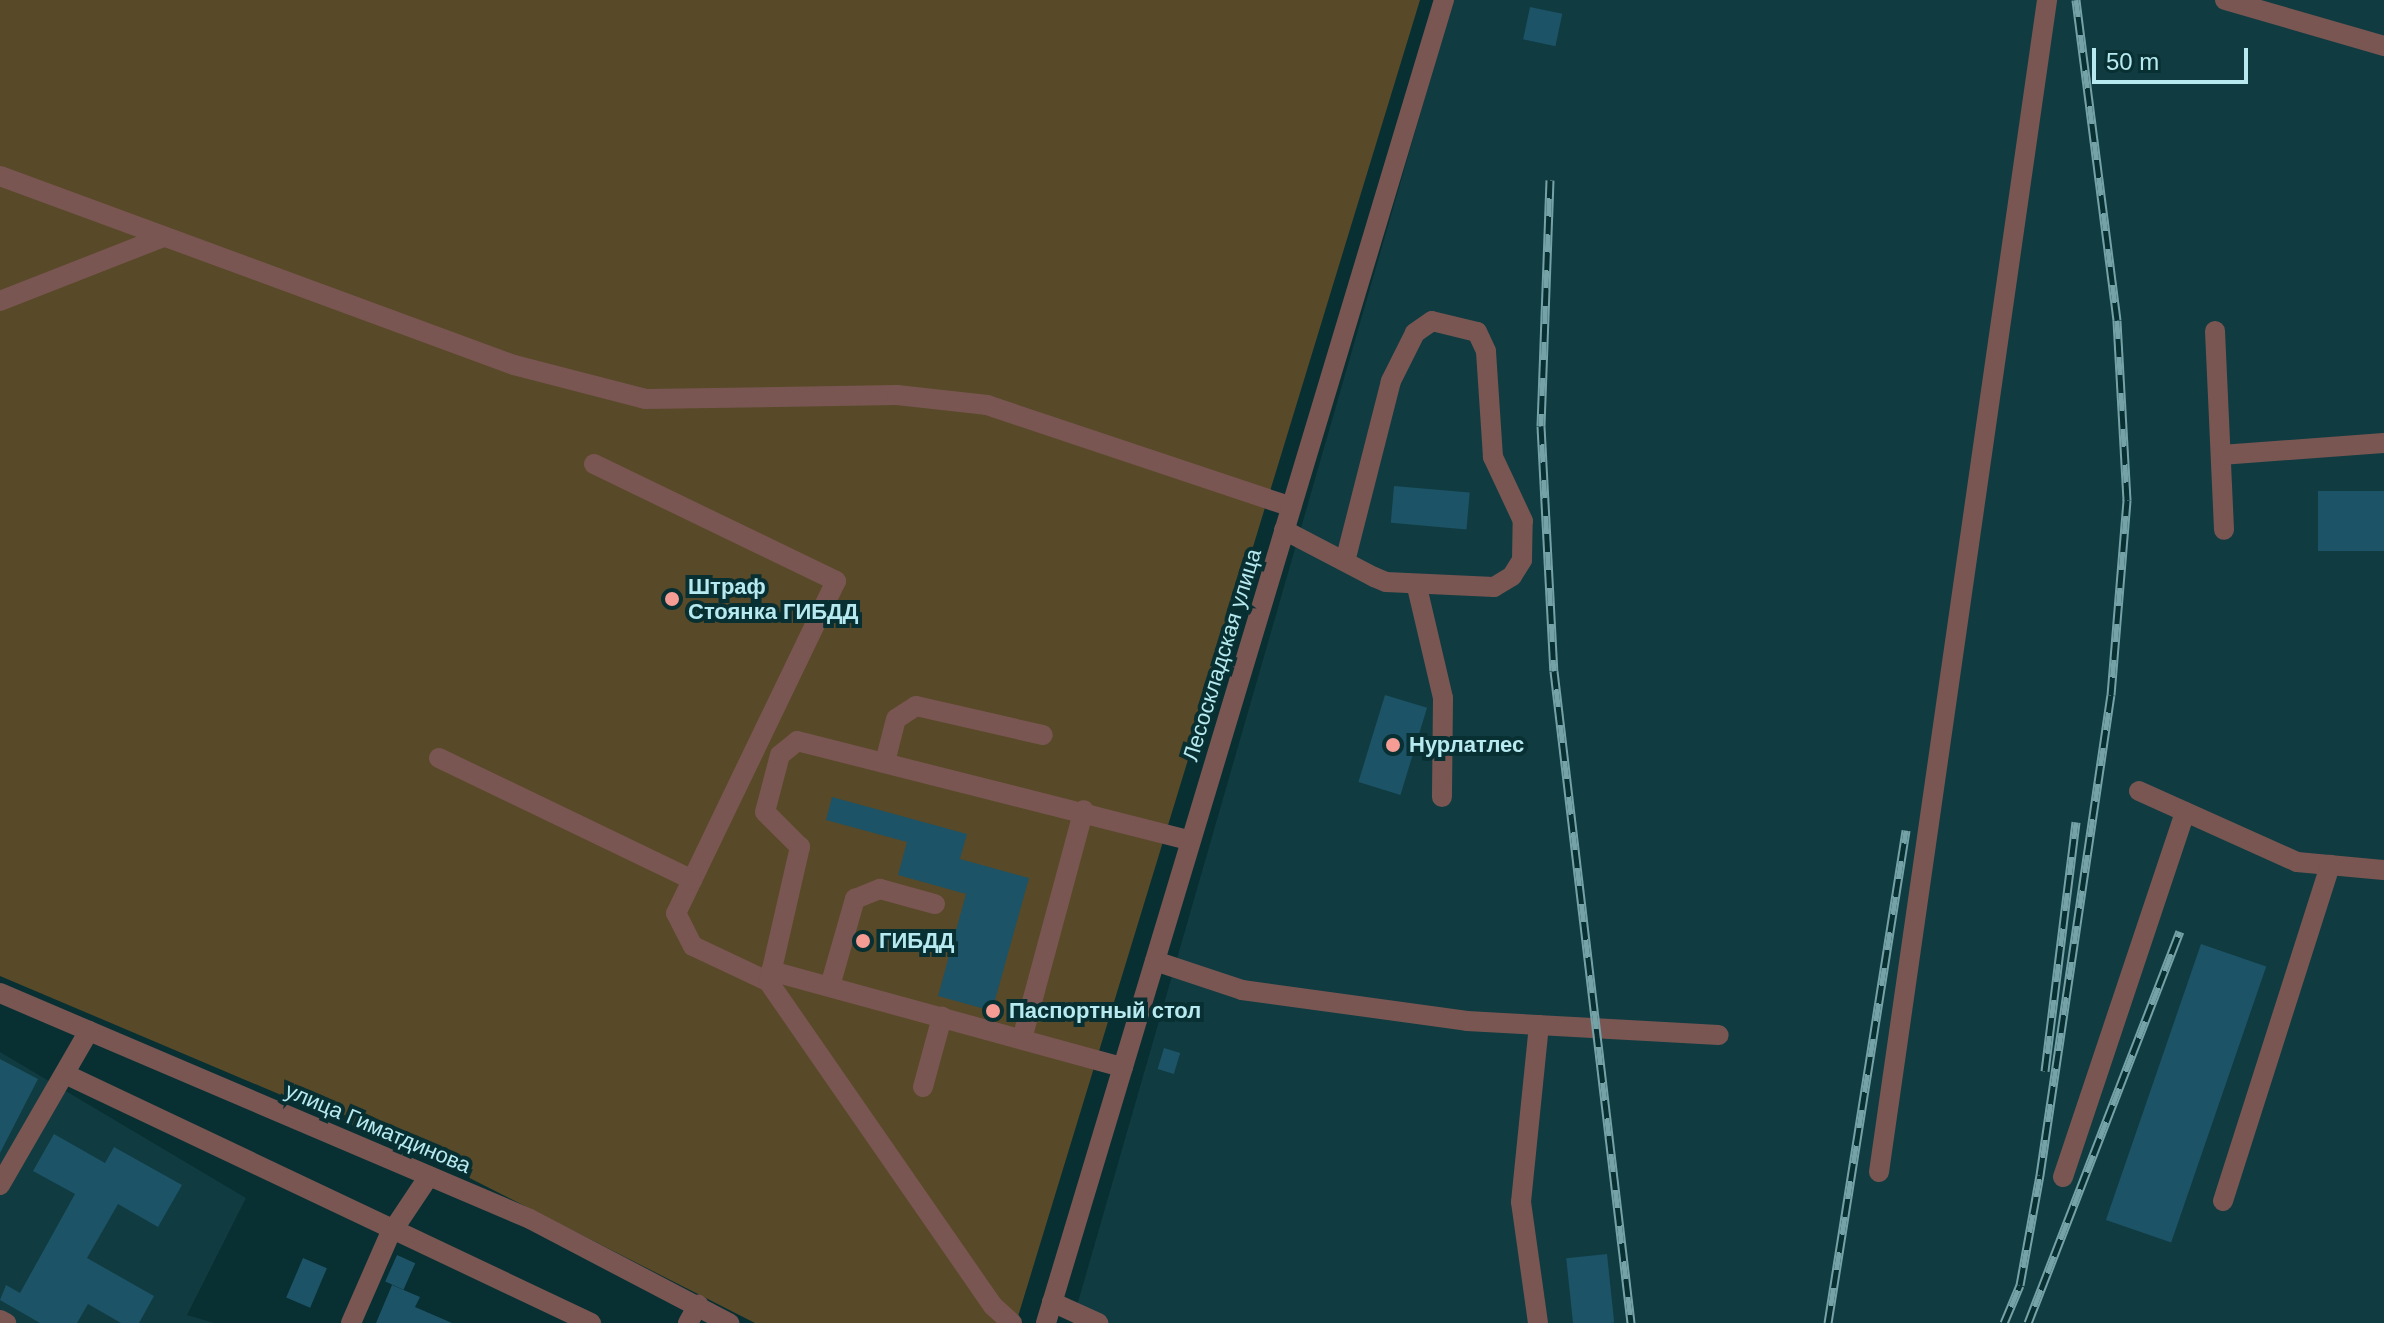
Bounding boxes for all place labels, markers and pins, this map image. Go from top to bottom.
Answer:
place label: Штраф Стоянка ГИБДД [688,573,858,624]
marker: Штраф Стоянка ГИБДД [663,590,681,608]
place label: Нурлатлес [1409,732,1524,758]
marker: Нурлатлес [1384,736,1402,754]
place label: ГИБДД [879,928,954,954]
marker: ГИБДД [854,932,872,950]
place label: Паспортный стол [1009,998,1201,1024]
marker: Паспортный стол [984,1002,1002,1020]

